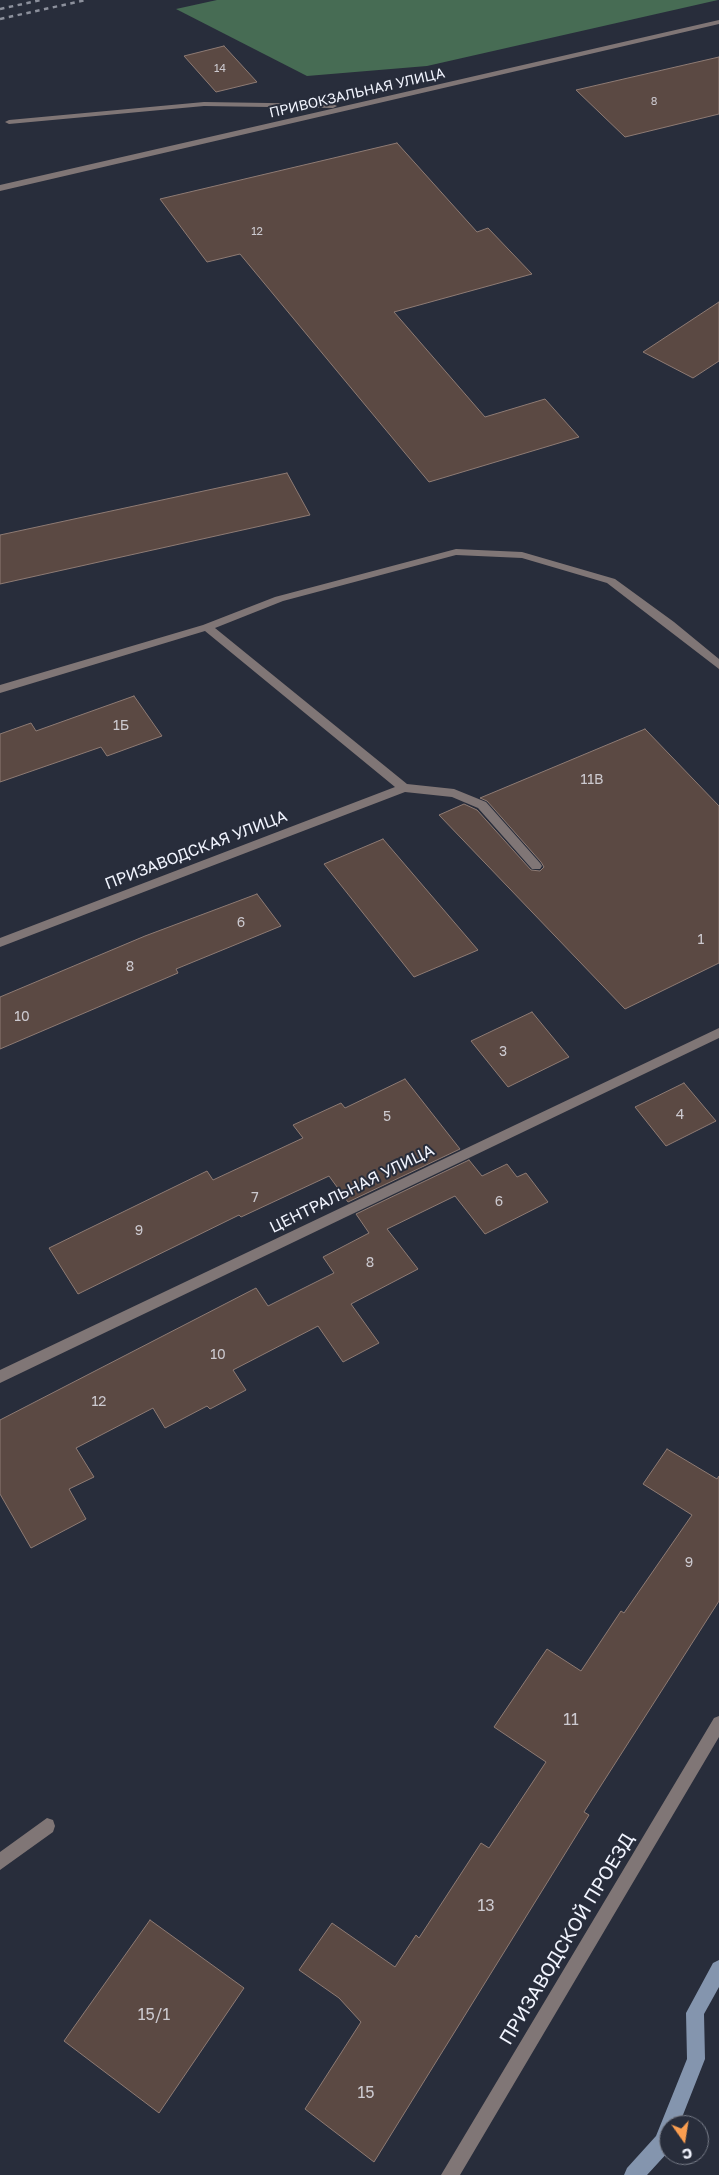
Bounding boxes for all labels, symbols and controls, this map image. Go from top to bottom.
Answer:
house number: 14 [214,62,226,76]
street label: ПРИВОКЗАЛЬНАЯ УЛИЦА [268,65,446,121]
house number: 8 [651,95,657,109]
house number: 12 [251,225,263,239]
house number: 1Б [113,718,129,734]
house number: 11В [581,772,603,788]
street label: ПРИЗАВОДСКАЯ УЛИЦА [102,806,290,894]
house number: 6 [237,915,245,931]
house number: 1 [698,932,704,948]
house number: 8 [126,959,134,975]
house number: 10 [14,1009,30,1025]
house number: 3 [499,1044,507,1060]
house number: 4 [676,1107,684,1123]
house number: 5 [383,1109,391,1125]
street label: ЦЕНТРАЛЬНАЯ УЛИЦА [267,1141,437,1237]
house number: 7 [251,1190,259,1206]
house number: 6 [495,1194,503,1210]
house number: 9 [135,1223,143,1239]
house number: 8 [366,1255,374,1271]
house number: 10 [210,1347,226,1363]
house number: 12 [92,1394,106,1410]
house number: 9 [685,1555,693,1571]
house number: 11 [563,1710,579,1730]
street label: ПРИЗАВОДСКОЙ ПРОЕЗД [495,1829,639,2049]
house number: 13 [477,1896,495,1916]
house number: 15/1 [138,2005,170,2025]
house number: 15 [357,2083,375,2103]
north arrow [659,2115,709,2165]
text: С [681,2145,694,2164]

